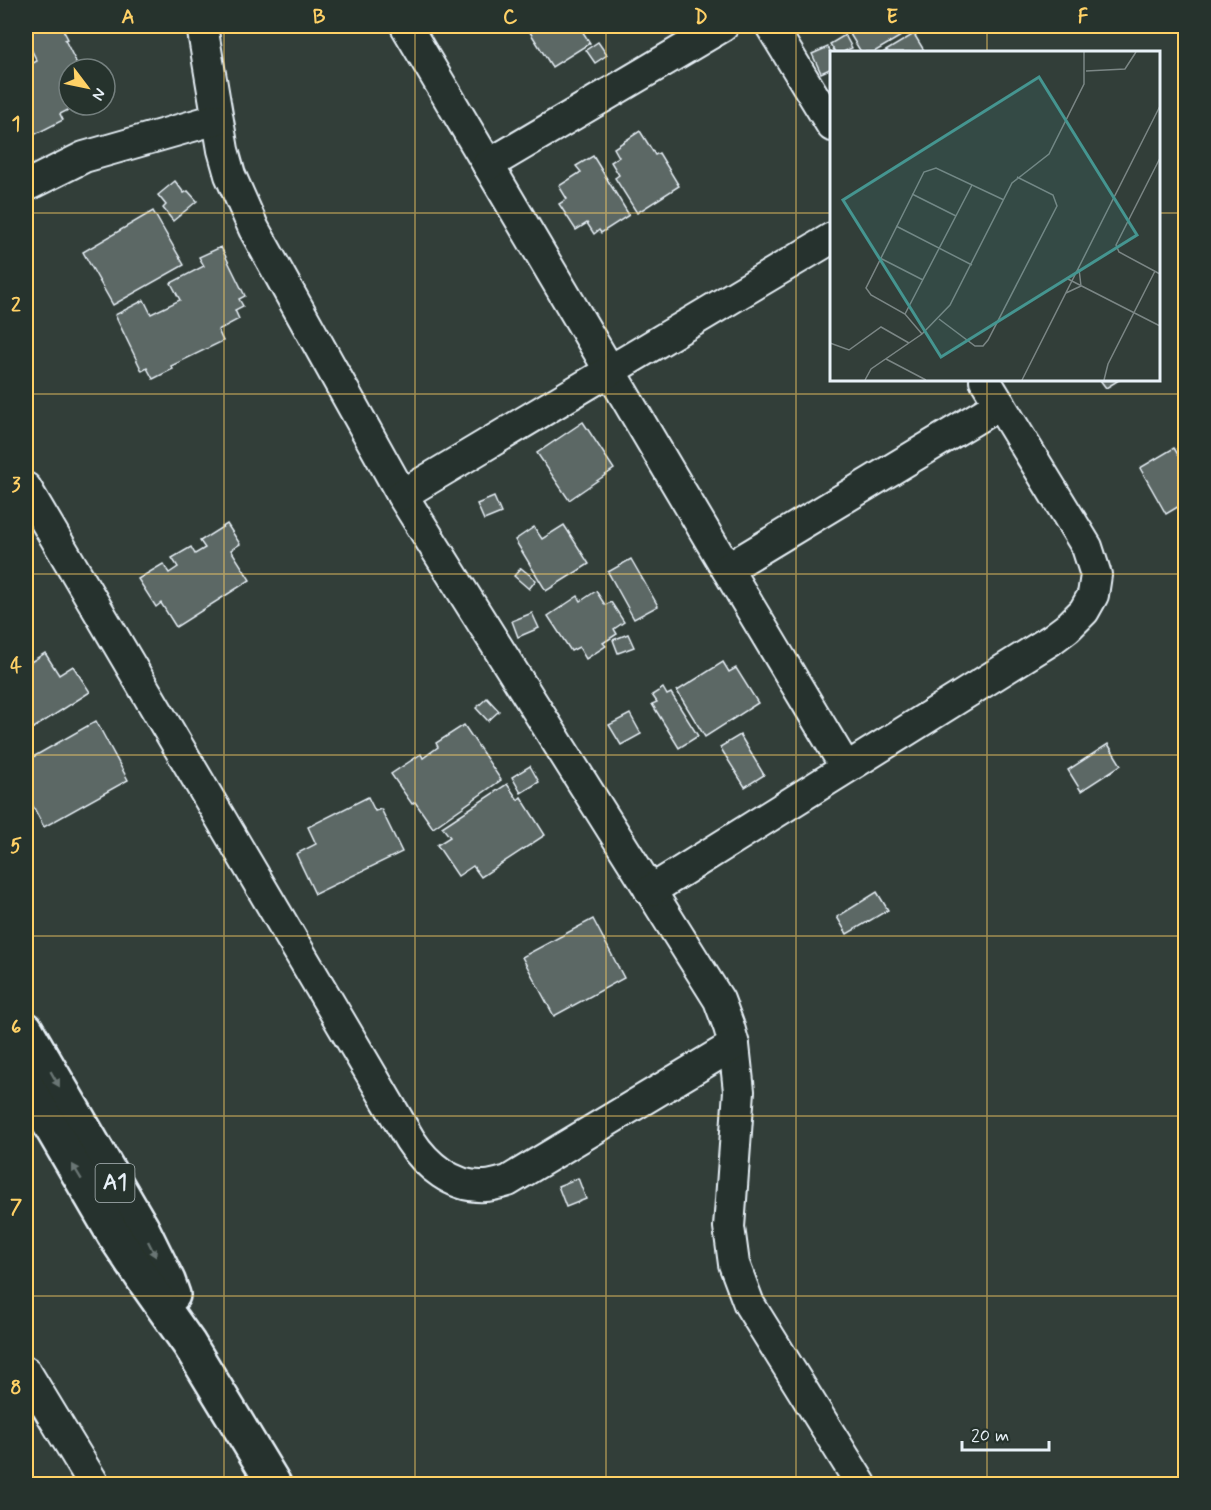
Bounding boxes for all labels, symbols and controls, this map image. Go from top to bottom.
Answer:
text: A [121,4,135,31]
text: B [313,4,326,31]
text: C [503,4,518,31]
text: D [694,4,708,31]
text: E [886,4,898,31]
text: F [1078,4,1089,31]
inset map [830,51,1160,381]
north arrow [57,57,117,117]
text: N [87,84,110,104]
text: 1 [12,111,20,138]
text: 2 [11,292,21,319]
text: 3 [11,472,21,499]
text: 4 [10,653,22,680]
text: 5 [10,833,22,860]
text: 6 [11,1014,21,1041]
one-way arrow [50,1071,60,1088]
one-way arrow [72,1164,83,1180]
road number: A1 [96,1164,134,1202]
text: 7 [10,1194,22,1221]
one-way arrow [147,1240,157,1257]
text: 8 [10,1375,22,1402]
scale bar [962,1414,1049,1452]
text: 20 m [971,1424,1009,1448]

